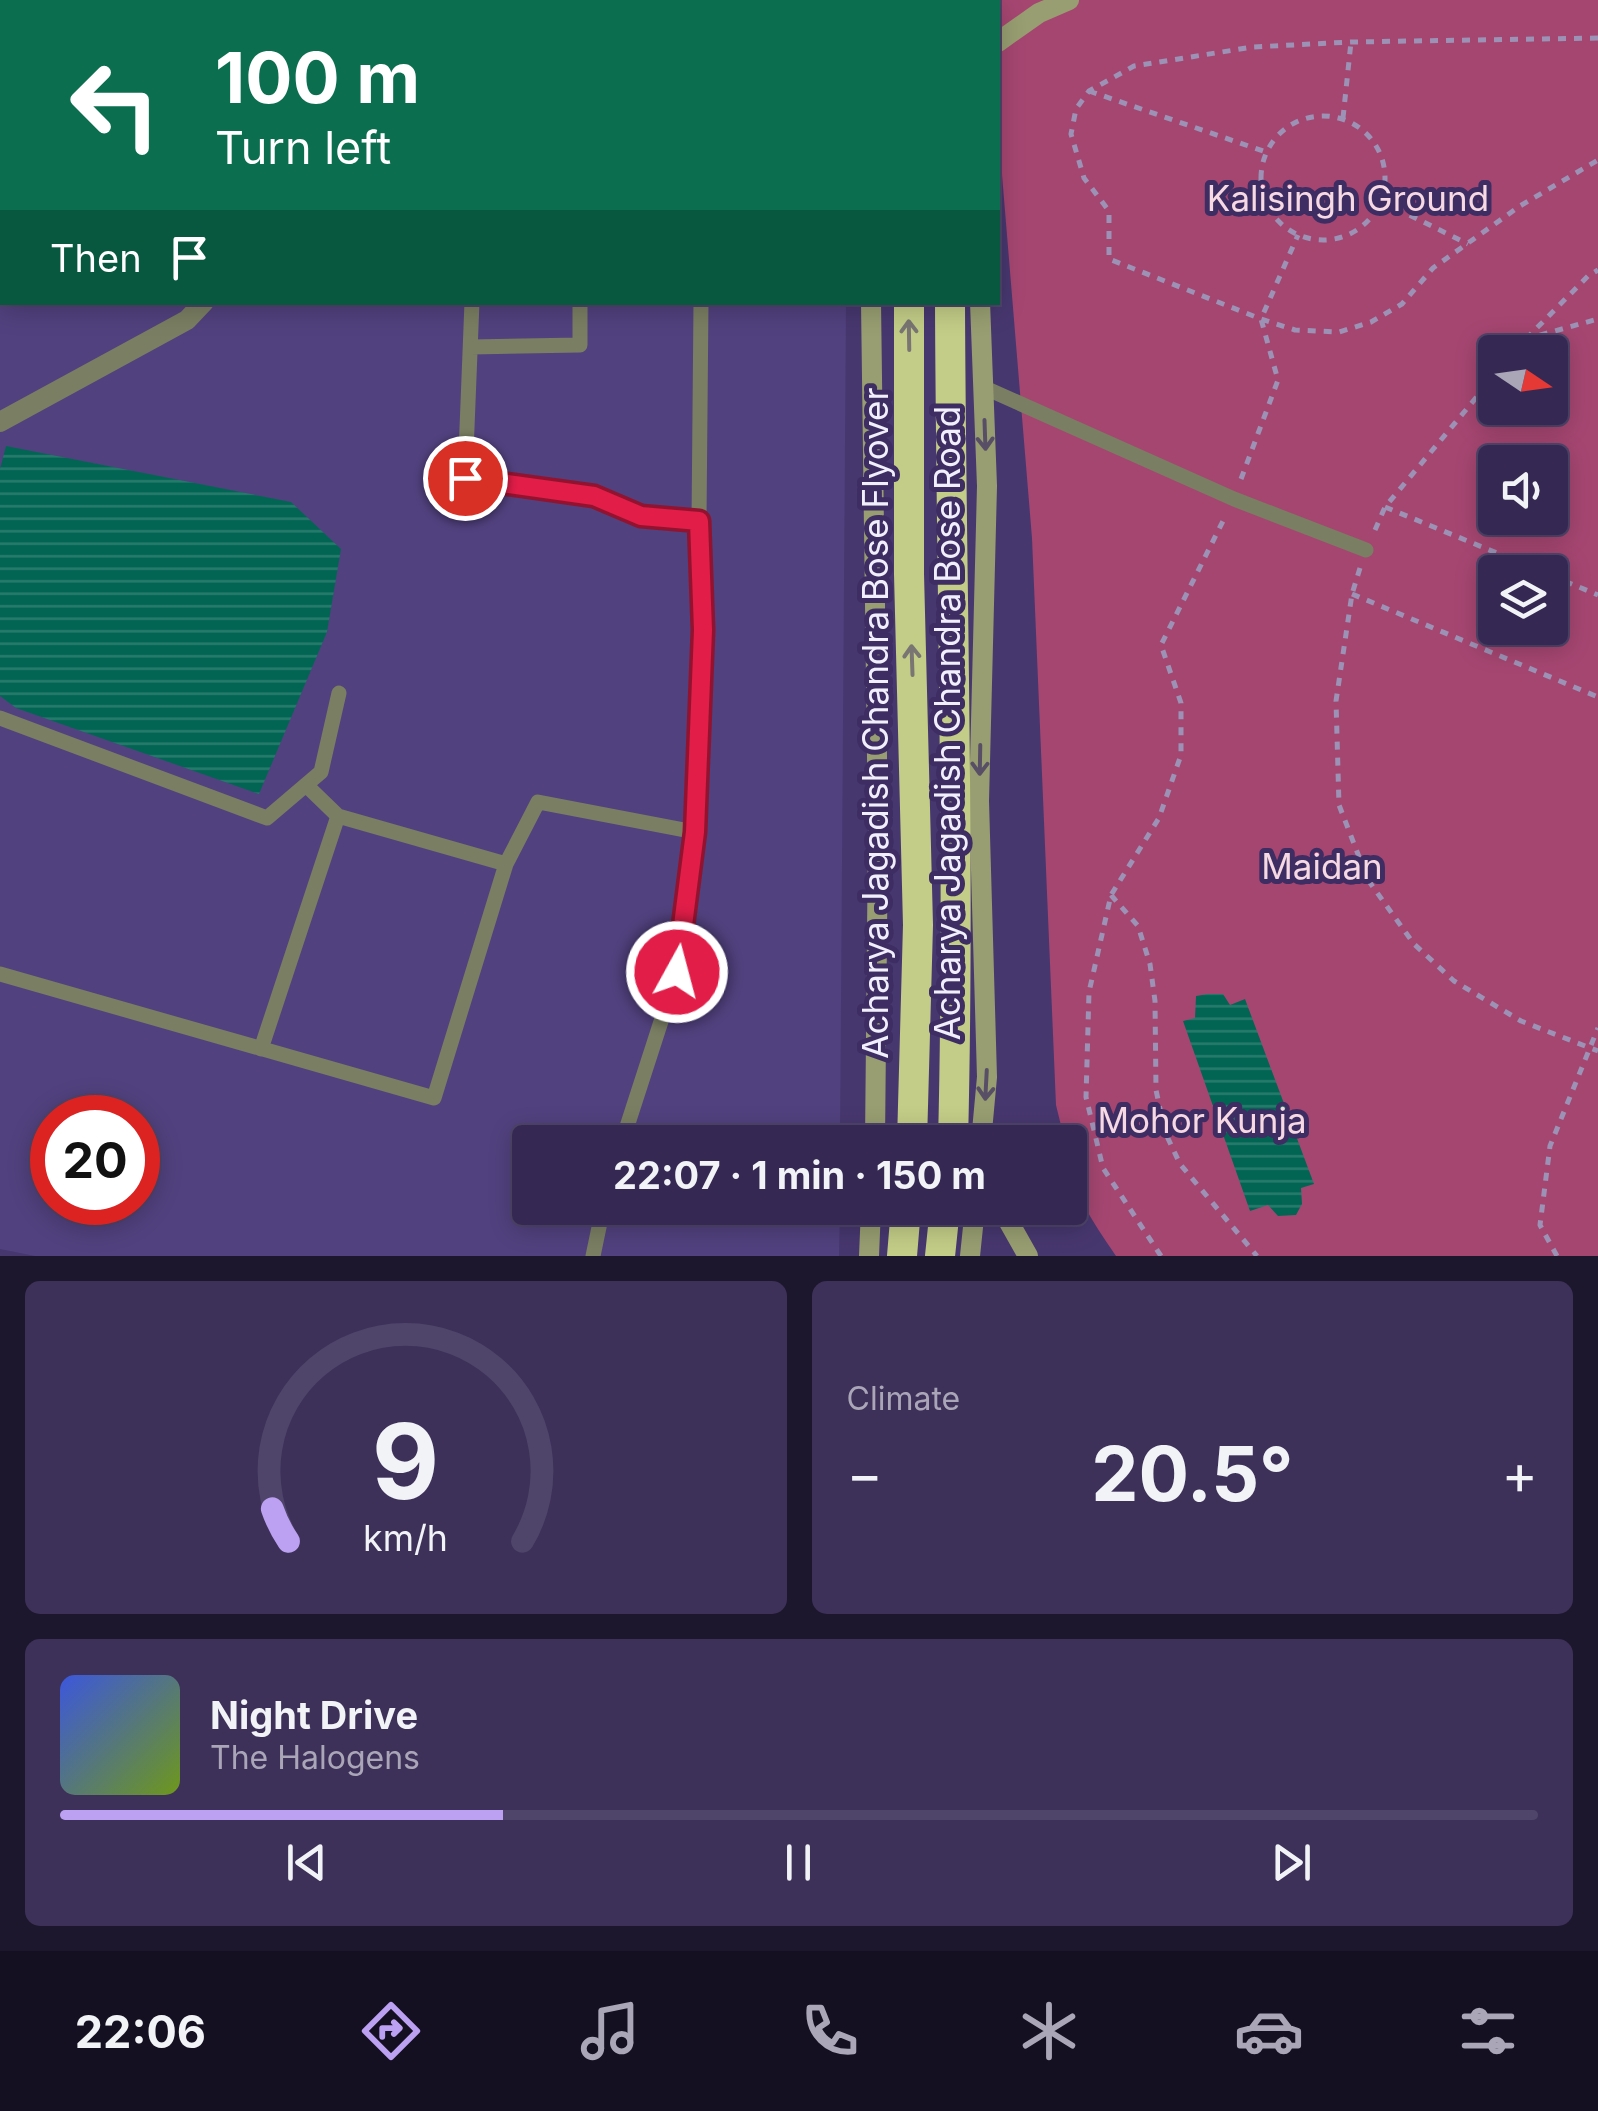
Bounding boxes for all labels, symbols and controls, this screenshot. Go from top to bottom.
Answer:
text: 100 m [215,35,420,120]
icon: left [50,40,180,170]
text: Turn left [215,120,391,175]
park label: Kalisingh Ground [1207,177,1489,219]
icon: arrive [162,230,217,285]
text: Then [50,235,142,281]
one-way arrow [900,320,919,352]
north arrow [1478,335,1568,425]
map controls [1478,335,1568,645]
street label: Acharya Jagadish Chandra Bose Flyover [854,387,896,1059]
street label: Acharya Jagadish Chandra Bose Road [926,406,968,1040]
one-way arrow [975,418,994,450]
pin [423,436,508,521]
button: sound [1478,445,1568,535]
icon: arrive [438,451,493,506]
button: layers [1478,555,1568,645]
one-way arrow [903,645,922,677]
one-way arrow [971,743,990,775]
park label: Maidan [1261,845,1383,887]
position arrow [625,920,729,1024]
one-way arrow [976,1068,995,1100]
speed limit sign: 20 [30,1095,160,1225]
park label: Mohor Kunja [1097,1099,1307,1141]
text: 22:07 · 1 min · 150 m [613,1152,986,1198]
text: Climate [847,1379,960,1418]
text: 9 [372,1398,440,1524]
text: 20.5° [1091,1428,1293,1519]
text: − [847,1441,883,1507]
text: + [1502,1441,1538,1507]
text: km/h [363,1516,448,1560]
text: Night Drive [210,1692,418,1738]
text: The Halogens [210,1738,420,1777]
icon: previous [279,1835,334,1890]
icon: pause [771,1835,826,1890]
icon: next [1264,1835,1319,1890]
icon: directions [356,1996,426,2066]
icon: music [575,1996,645,2066]
icon: phone [795,1996,865,2066]
icon: climate [1014,1996,1084,2066]
icon: car [1234,1996,1304,2066]
icon: filters [1453,1996,1523,2066]
text: 22:06 [75,2004,206,2059]

